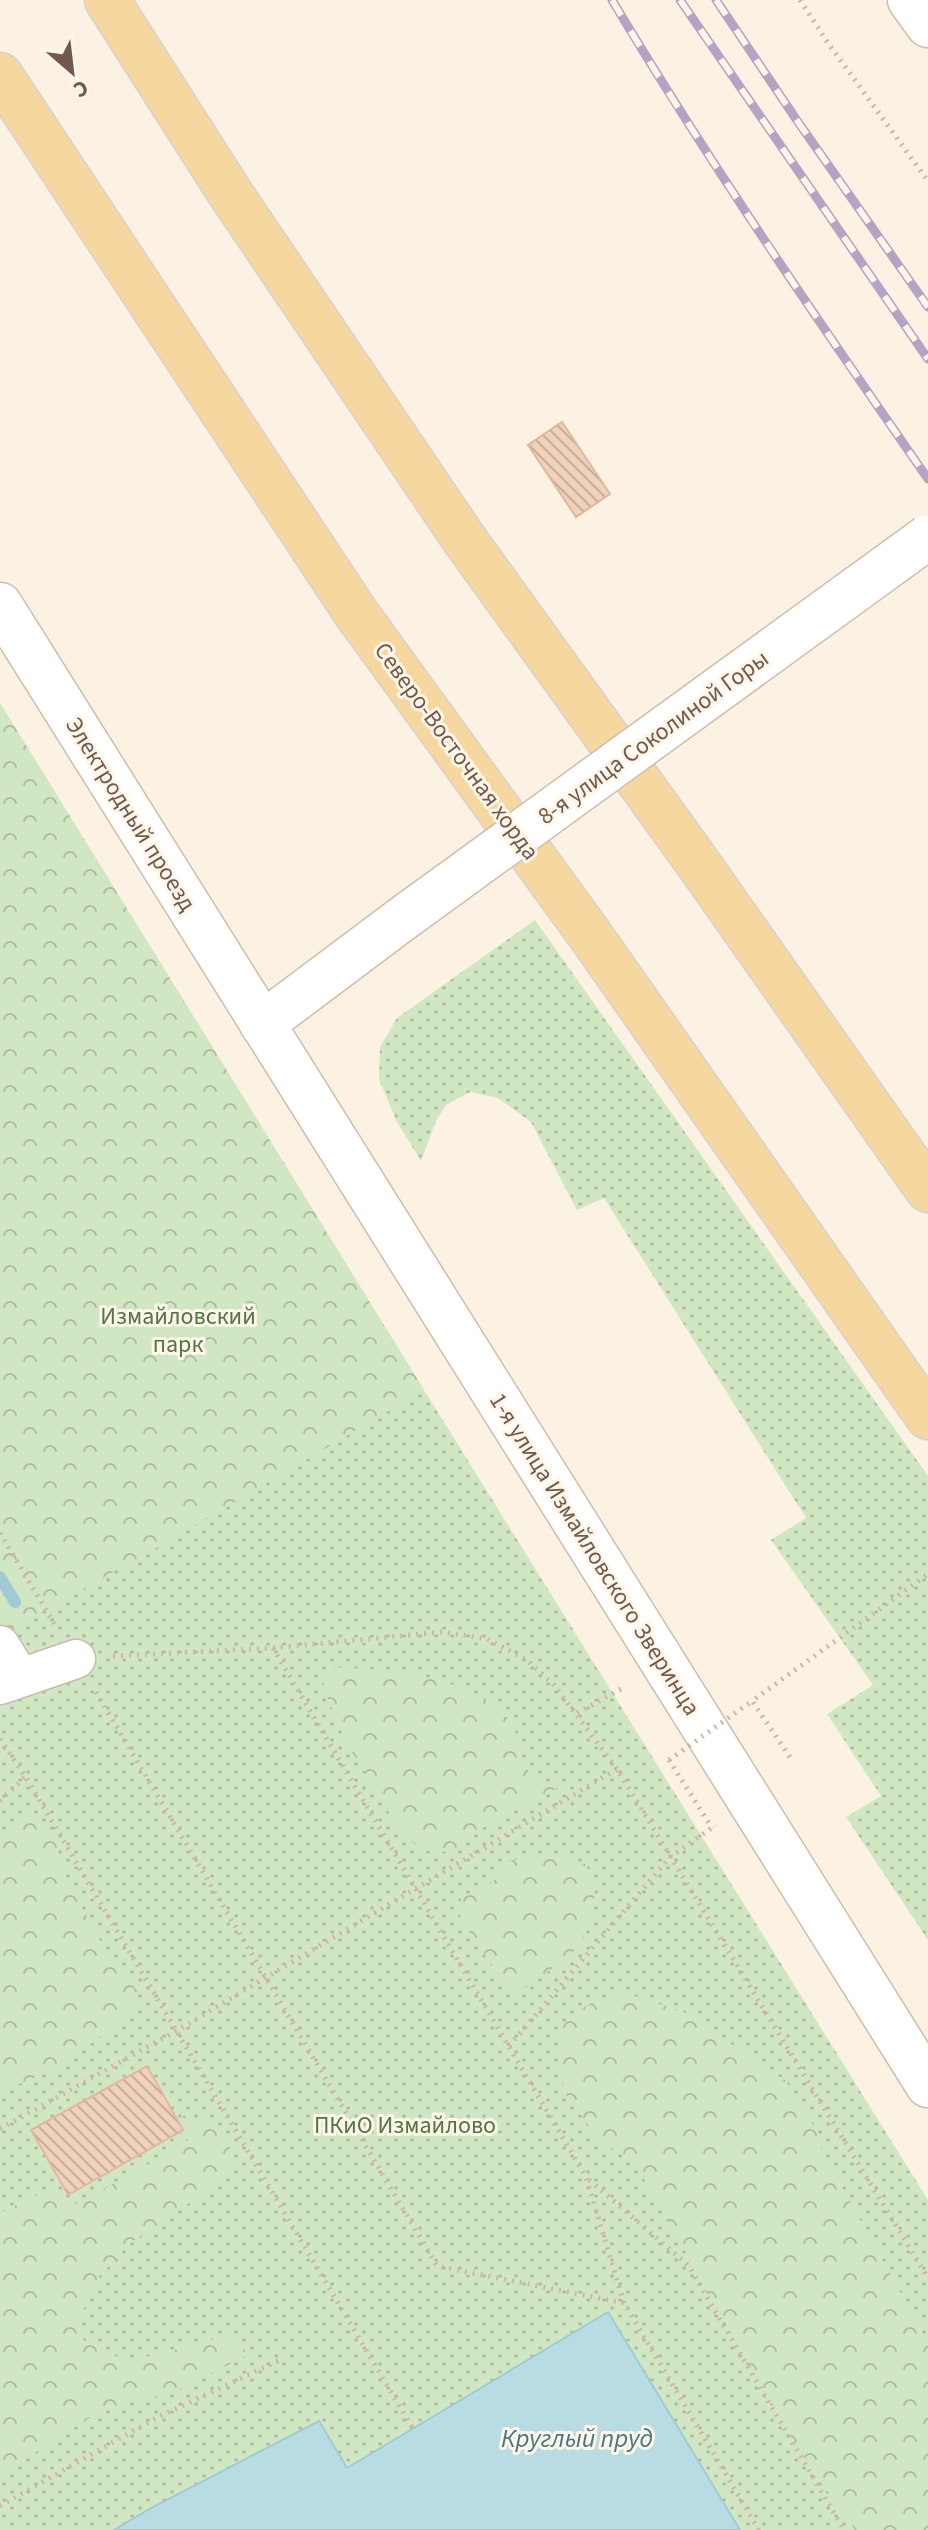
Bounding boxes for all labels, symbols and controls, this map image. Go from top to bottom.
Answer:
north arrow [32,32,112,112]
text: С [68,72,94,106]
street label: Северо-Восточная хорда [365,635,548,867]
street label: 8-я улица Соколиной Горы [530,641,776,833]
street label: Электродный проезд [57,710,205,918]
park label: Измайловский парк [100,1299,256,1362]
street label: 1-я улица Измайловского Зверинца [480,1386,709,1722]
park label: ПКиО Измайлово [314,2108,496,2143]
water label: Круглый пруд [501,2420,653,2457]

